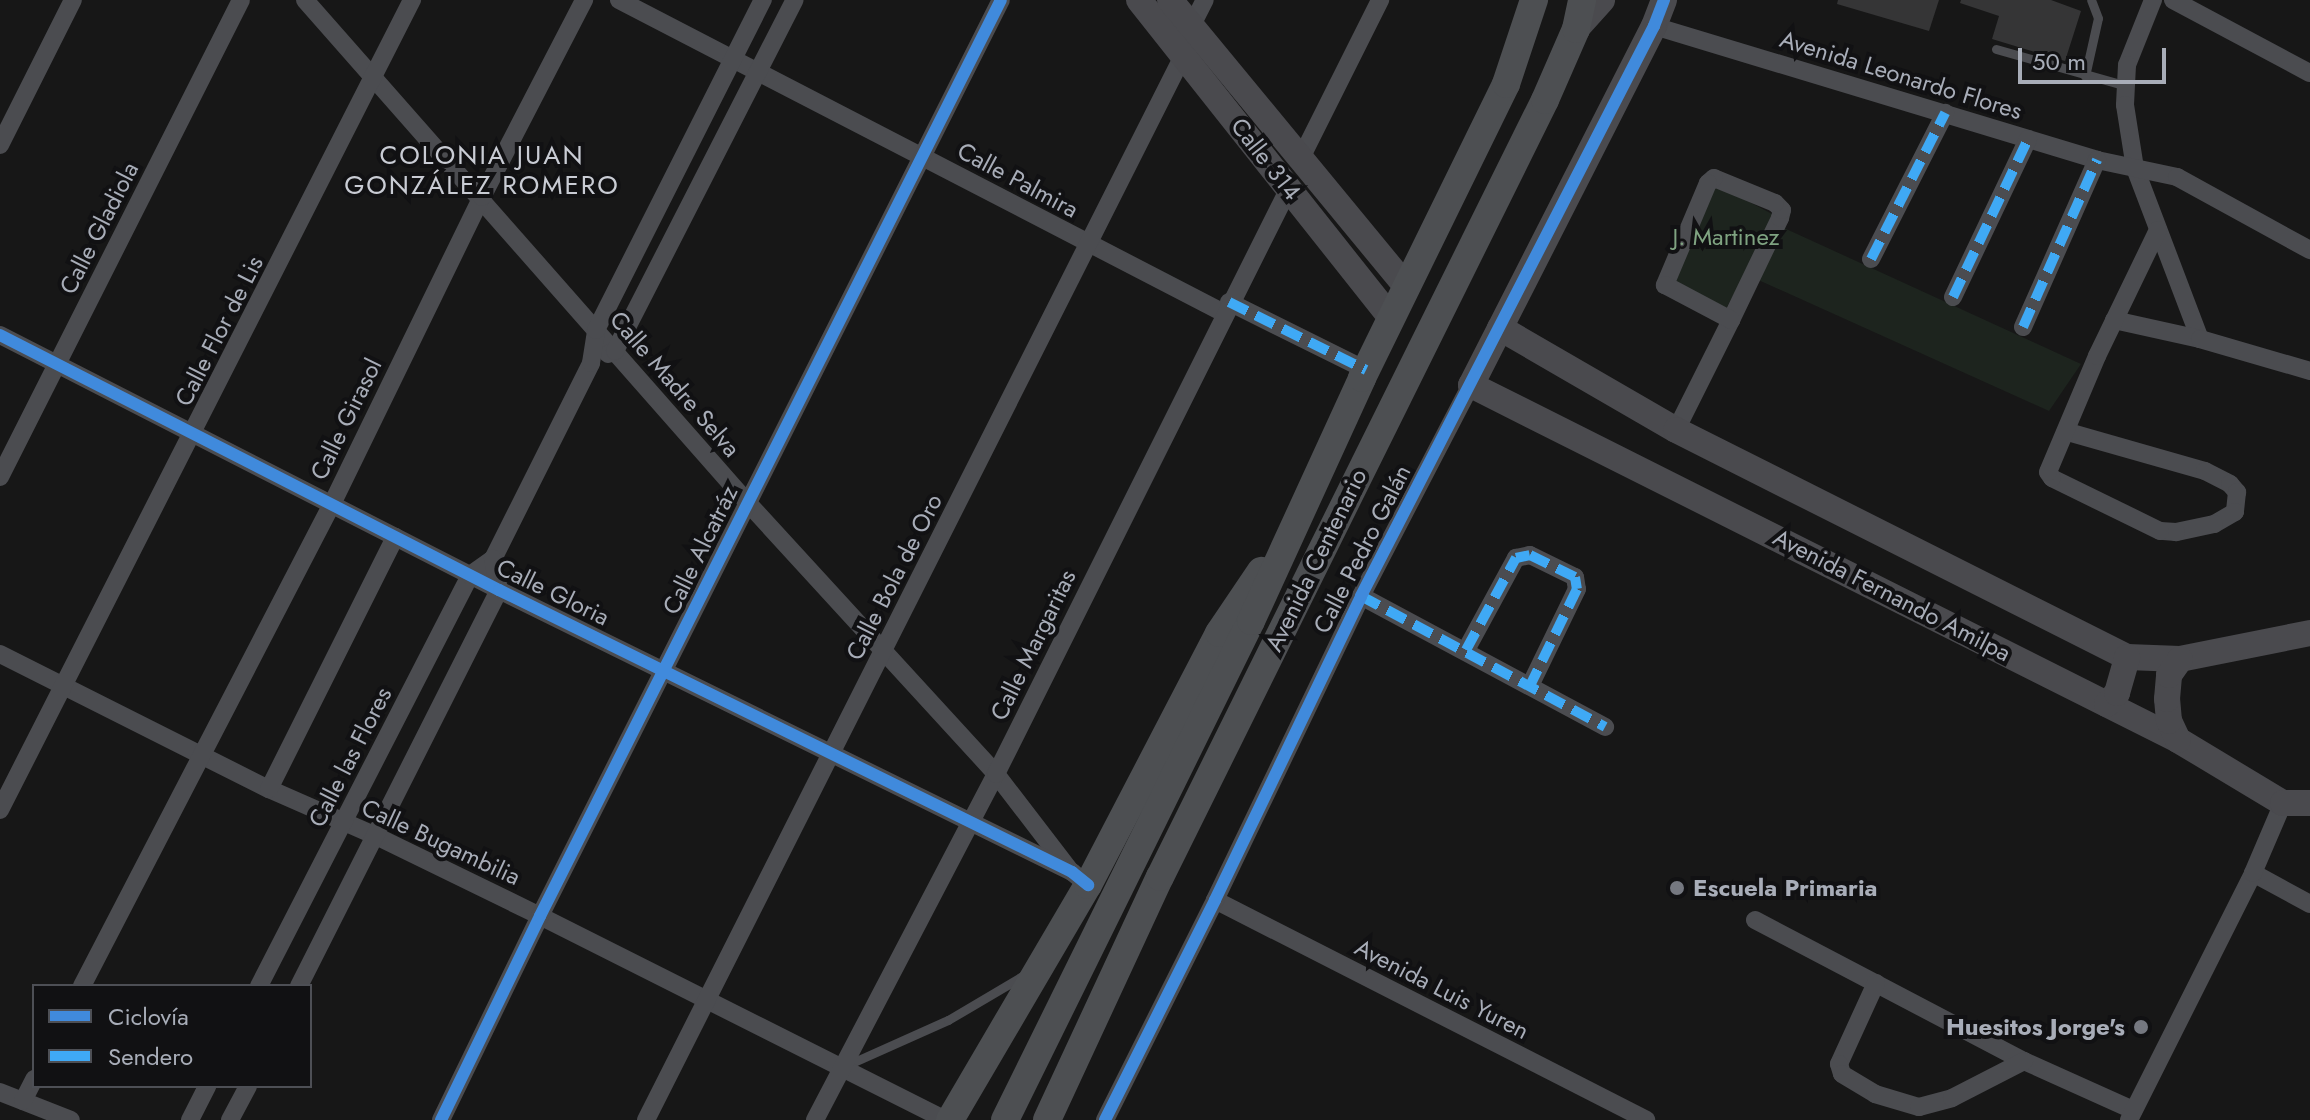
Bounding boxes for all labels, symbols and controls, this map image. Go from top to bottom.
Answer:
street label: Avenida Leonardo Flores [1776,24,2026,126]
scale bar [2022,32,2170,82]
text: 50 m [2032,44,2086,79]
street label: Calle 314 [1225,112,1307,206]
street label: Calle Palmira [953,136,1083,224]
district label: COLONIA JUAN GONZÁLEZ ROMERO [344,140,620,202]
street label: Calle Gladiola [53,157,145,299]
park label: J. Martinez [1672,223,1780,251]
street label: Calle Flor de Lis [169,251,269,411]
street label: Calle Madre Selva [604,305,746,463]
street label: Calle Girasol [304,354,388,484]
street label: Calle Pedro Galán [1307,460,1417,638]
street label: Avenida Centenario [1259,464,1373,656]
street label: Calle Alcatráz [656,481,744,619]
street label: Calle Bola de Oro [840,489,948,665]
street label: Avenida Fernando Amilpa [1768,523,2016,667]
street label: Calle Gloria [492,552,614,632]
street label: Calle Margaritas [984,565,1082,725]
street label: Calle las Flores [302,682,398,832]
street label: Calle Bugambilia [357,793,525,891]
place label: Escuela Primaria [1693,874,1877,902]
marker: Escuela Primaria [1668,879,1686,897]
street label: Avenida Luis Yuren [1350,933,1534,1045]
legend [32,984,312,1088]
text: Ciclovía [108,999,189,1034]
place label: Huesitos Jorge's [1946,1013,2125,1041]
marker: Huesitos Jorge's [2132,1018,2150,1036]
text: Sendero [108,1039,193,1074]

